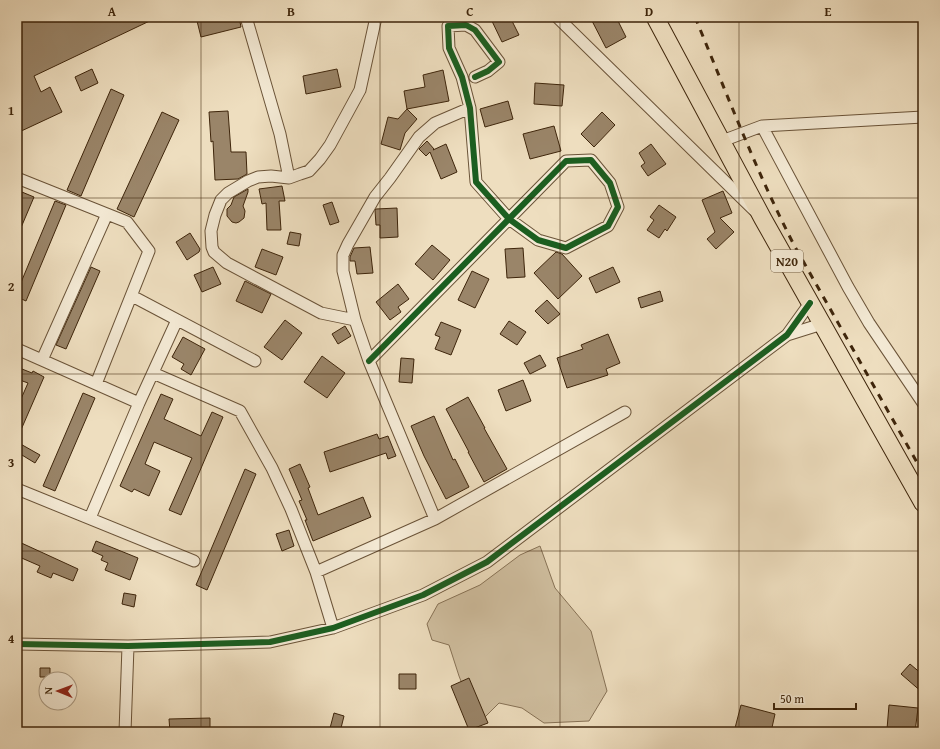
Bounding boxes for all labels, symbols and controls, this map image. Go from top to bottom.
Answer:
text: A [108,2,117,21]
text: B [287,2,295,21]
text: C [466,2,474,21]
text: D [645,2,653,21]
text: E [825,2,832,21]
text: 1 [8,101,14,120]
road number: N20 [771,250,803,272]
text: 2 [8,277,15,296]
text: 3 [8,453,14,472]
text: 4 [8,629,15,648]
north arrow [38,671,78,711]
scale bar [774,685,856,711]
text: N [40,686,56,695]
text: 50 m [780,690,804,707]

